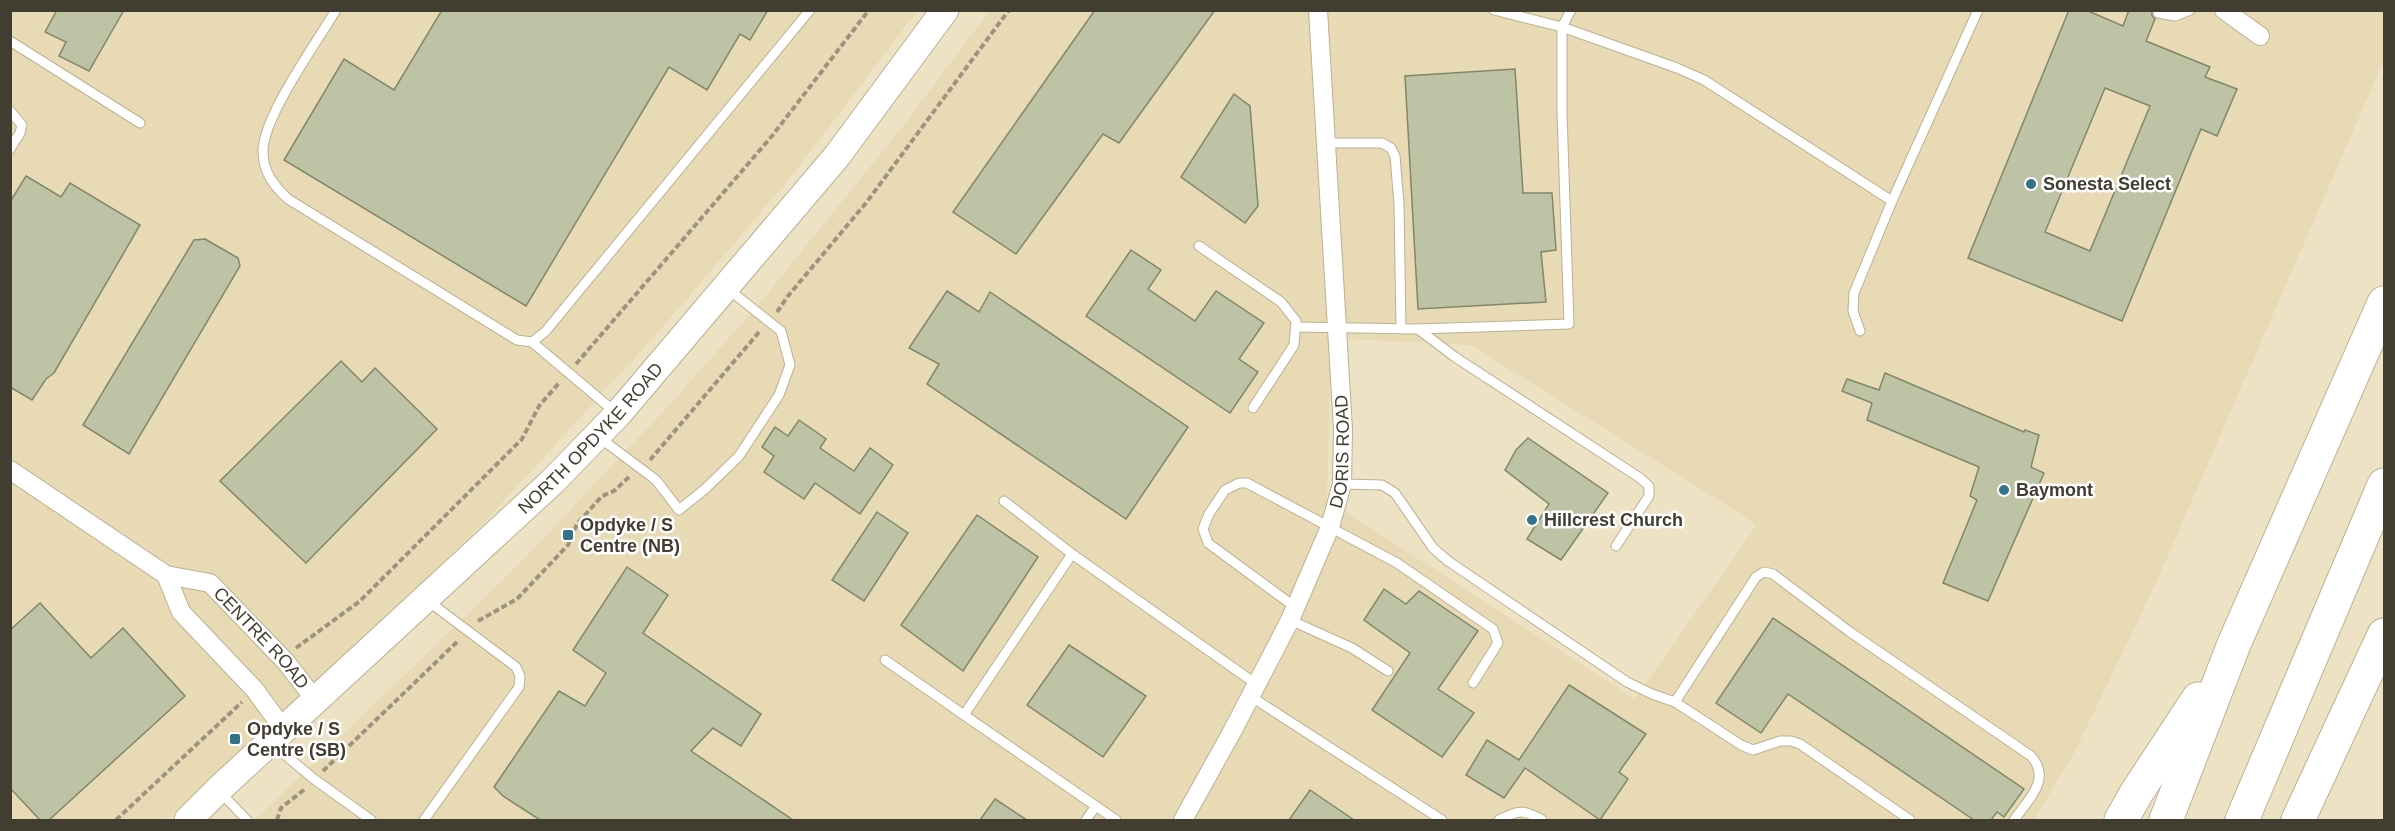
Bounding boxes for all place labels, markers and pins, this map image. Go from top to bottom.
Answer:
place label: Sonesta Select [2043,174,2171,194]
marker: Sonesta Select [2024,177,2038,191]
place label: Baymont [2016,480,2093,500]
marker: Baymont [1997,483,2011,497]
place label: Hillcrest Church [1544,510,1683,530]
marker: Hillcrest Church [1525,513,1539,527]
place label: Opdyke / S Centre (NB) [580,515,680,556]
marker: Opdyke / S Centre (NB) [561,528,575,542]
place label: Opdyke / S Centre (SB) [247,719,346,760]
marker: Opdyke / S Centre (SB) [228,732,242,746]

